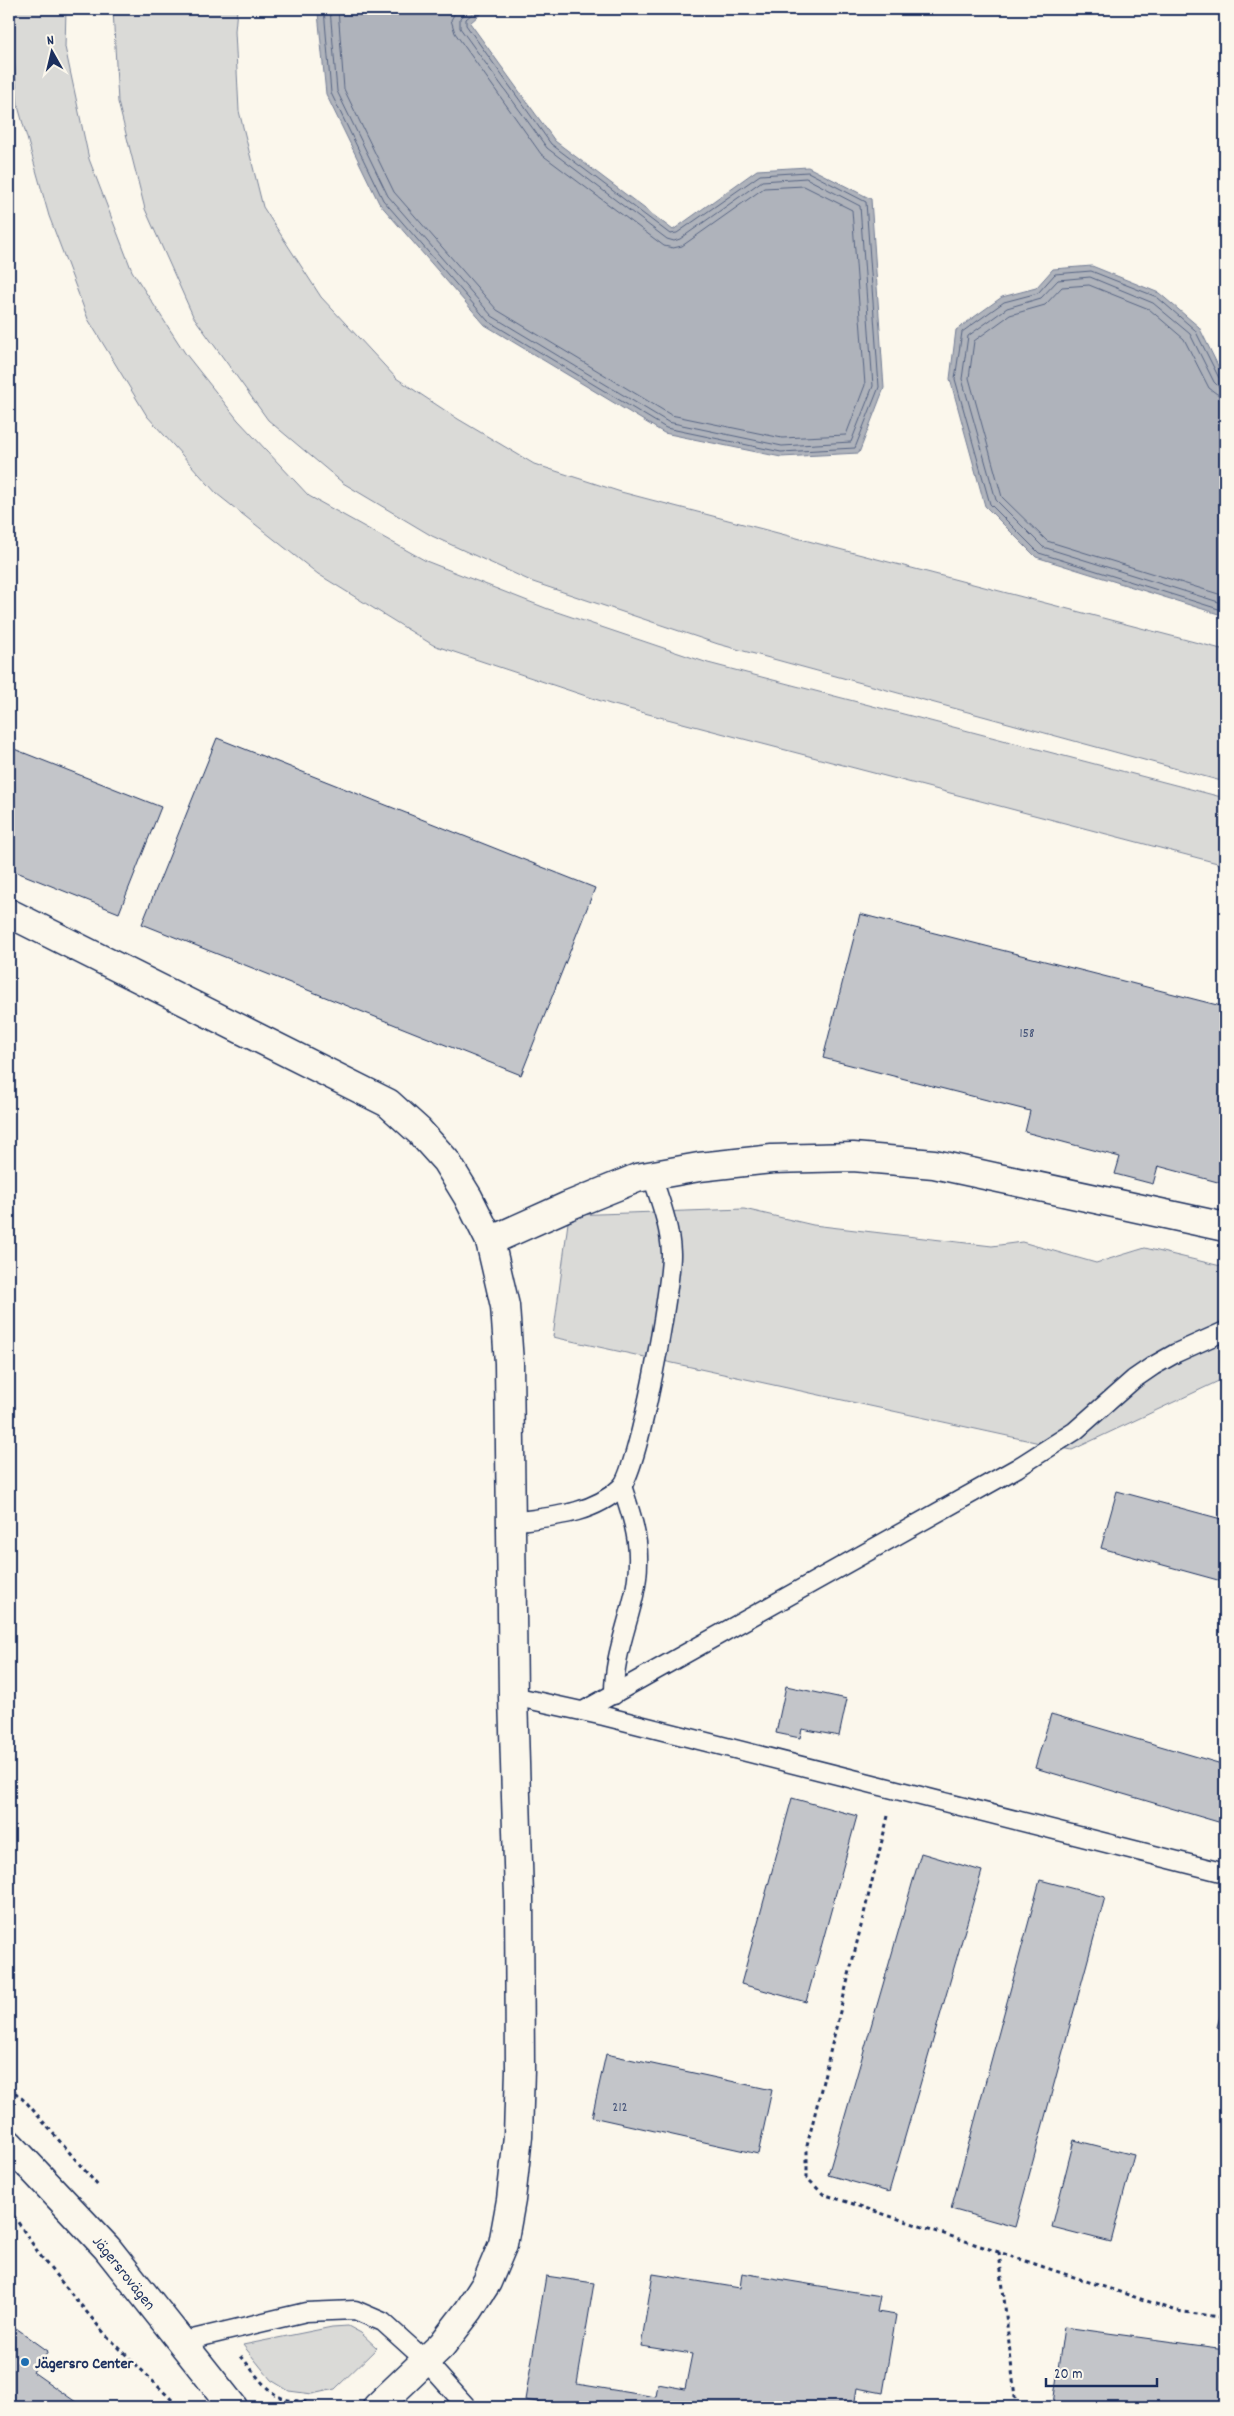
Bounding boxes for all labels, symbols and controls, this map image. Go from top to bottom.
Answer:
north arrow [28,28,78,78]
text: N [46,31,55,51]
house number: 158 [1019,1024,1035,1044]
house number: 212 [612,2098,628,2118]
street label: Jägersrovägen [86,2231,160,2316]
place label: Jägersro Center [35,2353,135,2376]
marker: Jägersro Center [19,2356,31,2368]
scale bar [1046,2356,1158,2388]
text: 20 m [1054,2364,1082,2386]

